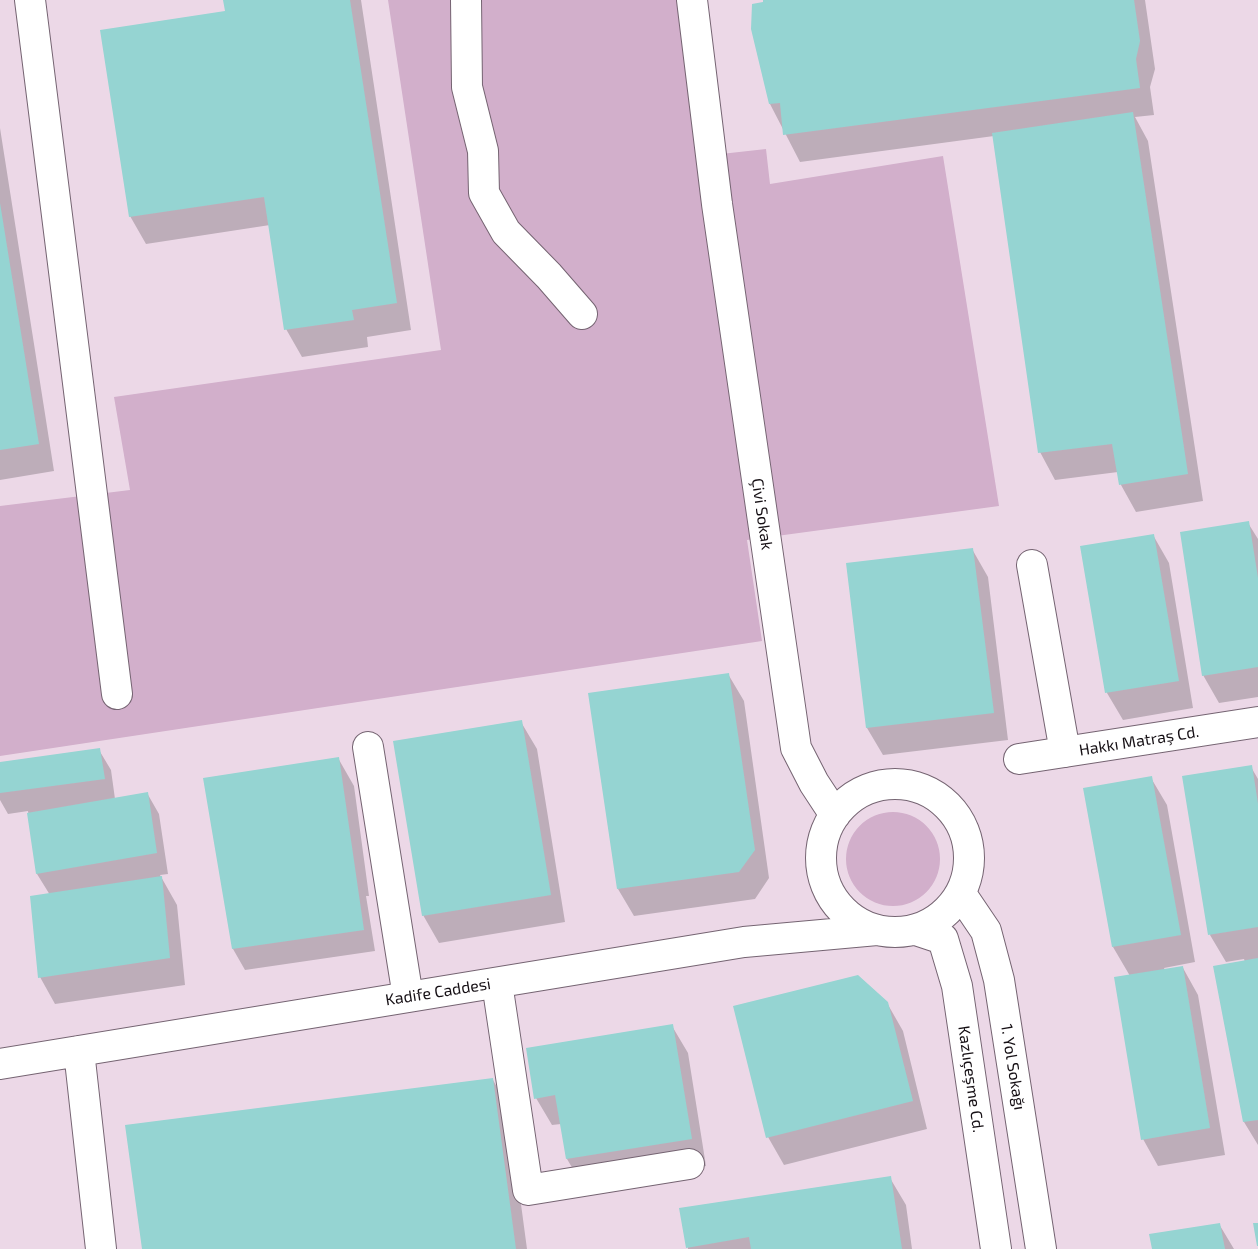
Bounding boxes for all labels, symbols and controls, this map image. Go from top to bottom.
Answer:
street label: Çivi Sokak [747,477,777,551]
street label: Hakkı Matraş Cd. [1078,722,1200,760]
street label: Kadife Caddesi [384,974,492,1010]
street label: 1. Yol Sokağı [997,1023,1029,1111]
street label: Kazlıçeşme Cd. [954,1024,988,1134]

